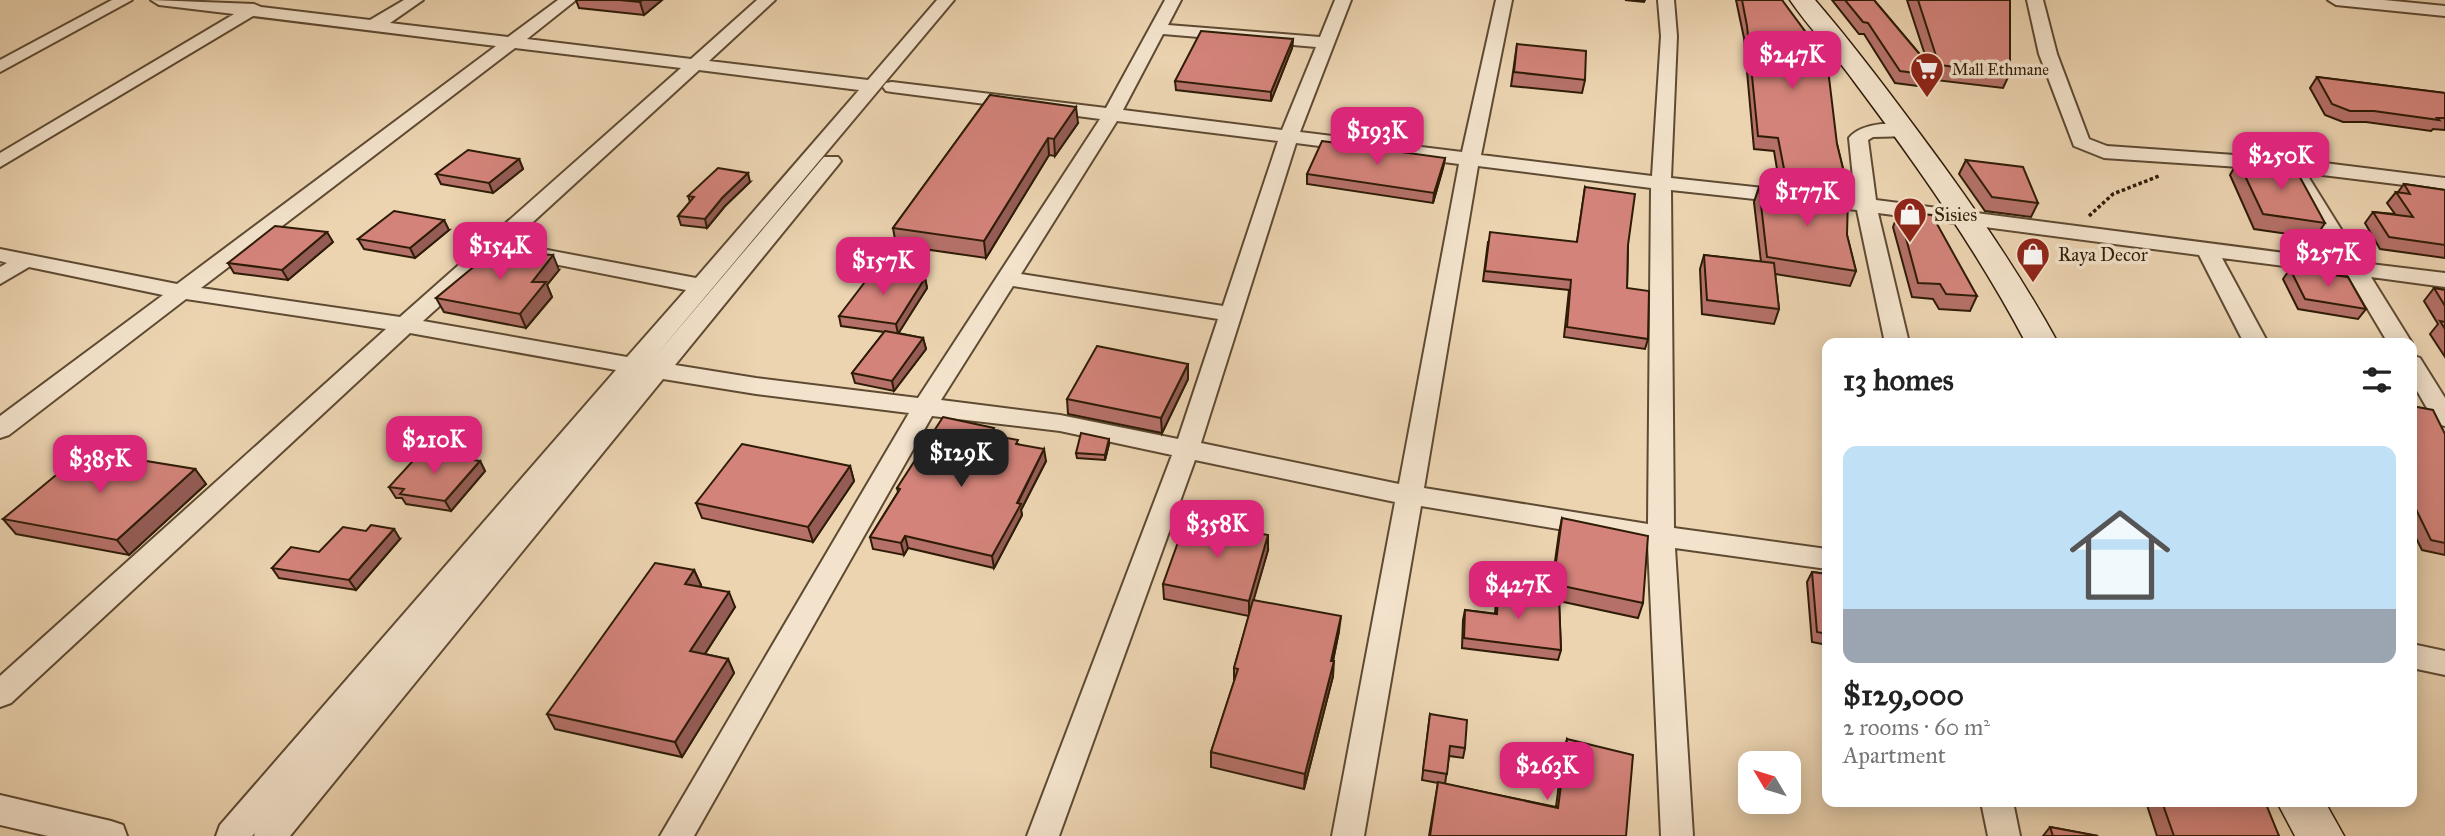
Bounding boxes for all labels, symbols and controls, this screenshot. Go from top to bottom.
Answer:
pin: $247K [1743,32,1841,91]
text: $247K [1759,40,1825,68]
supermarket icon: Mall Ethmane [1908,50,1946,99]
place label: Mall Ethmane [1952,60,2049,79]
pin: $193K [1328,108,1426,167]
text: $193K [1347,116,1407,144]
pin: $250K [2232,132,2330,192]
text: $250K [2248,141,2314,169]
pin: $177K [1758,168,1856,228]
text: $177K [1775,177,1839,205]
shop icon: Sisies [1891,195,1929,244]
place label: Sisies [1934,203,1977,226]
pin: $154K [451,222,549,282]
pin: $257K [2279,230,2377,289]
text: $154K [469,231,531,259]
shop icon: Raya Decor [2014,235,2052,284]
pin: $157K [834,238,932,297]
text: $257K [2296,238,2360,266]
place label: Raya Decor [2058,243,2149,266]
text: $157K [852,246,914,274]
icon: filters [2358,361,2396,399]
text: 13 homes [1843,362,1954,398]
pin: $210K [385,416,483,476]
text: $210K [402,425,466,453]
pin: $129K [912,430,1010,489]
pin: $385K [51,435,149,495]
text: $129K [930,438,992,466]
text: $385K [69,444,131,472]
icon: home [2057,492,2183,618]
pin: $358K [1168,500,1266,560]
text: $358K [1186,509,1248,537]
pin: $427K [1469,562,1567,621]
text: $427K [1485,570,1551,598]
text: $129,000 [1843,677,1964,713]
text: 2 rooms · 60 m² [1843,713,1990,741]
text: Apartment [1843,741,1946,769]
pin: $263K [1498,742,1596,802]
text: $263K [1516,751,1578,779]
north arrow [1738,751,1801,814]
map controls [1738,751,1801,814]

